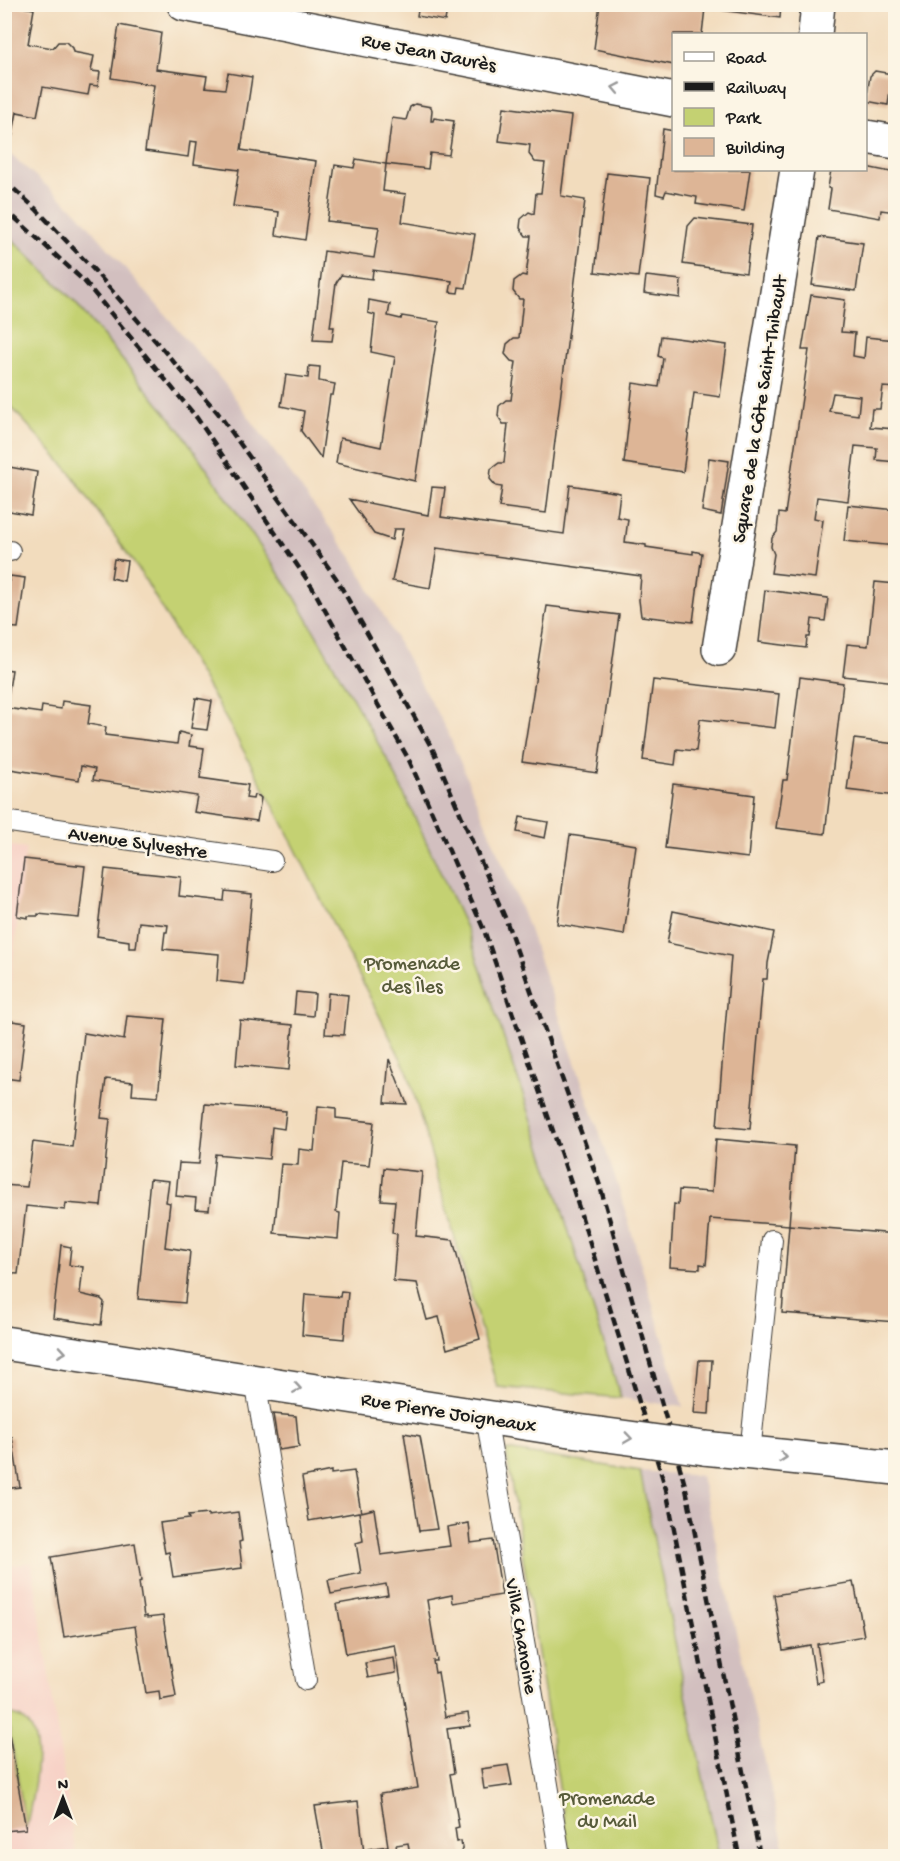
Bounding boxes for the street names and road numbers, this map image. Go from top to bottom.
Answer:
street label: Rue Jean Jaurès [359,30,498,79]
street label: Square de la Côte Saint-Thibault [729,272,794,545]
street label: Avenue Sylvestre [66,823,209,866]
street label: Rue Pierre Joigneaux [359,1389,538,1440]
street label: Villa Chanoine [498,1576,541,1697]

